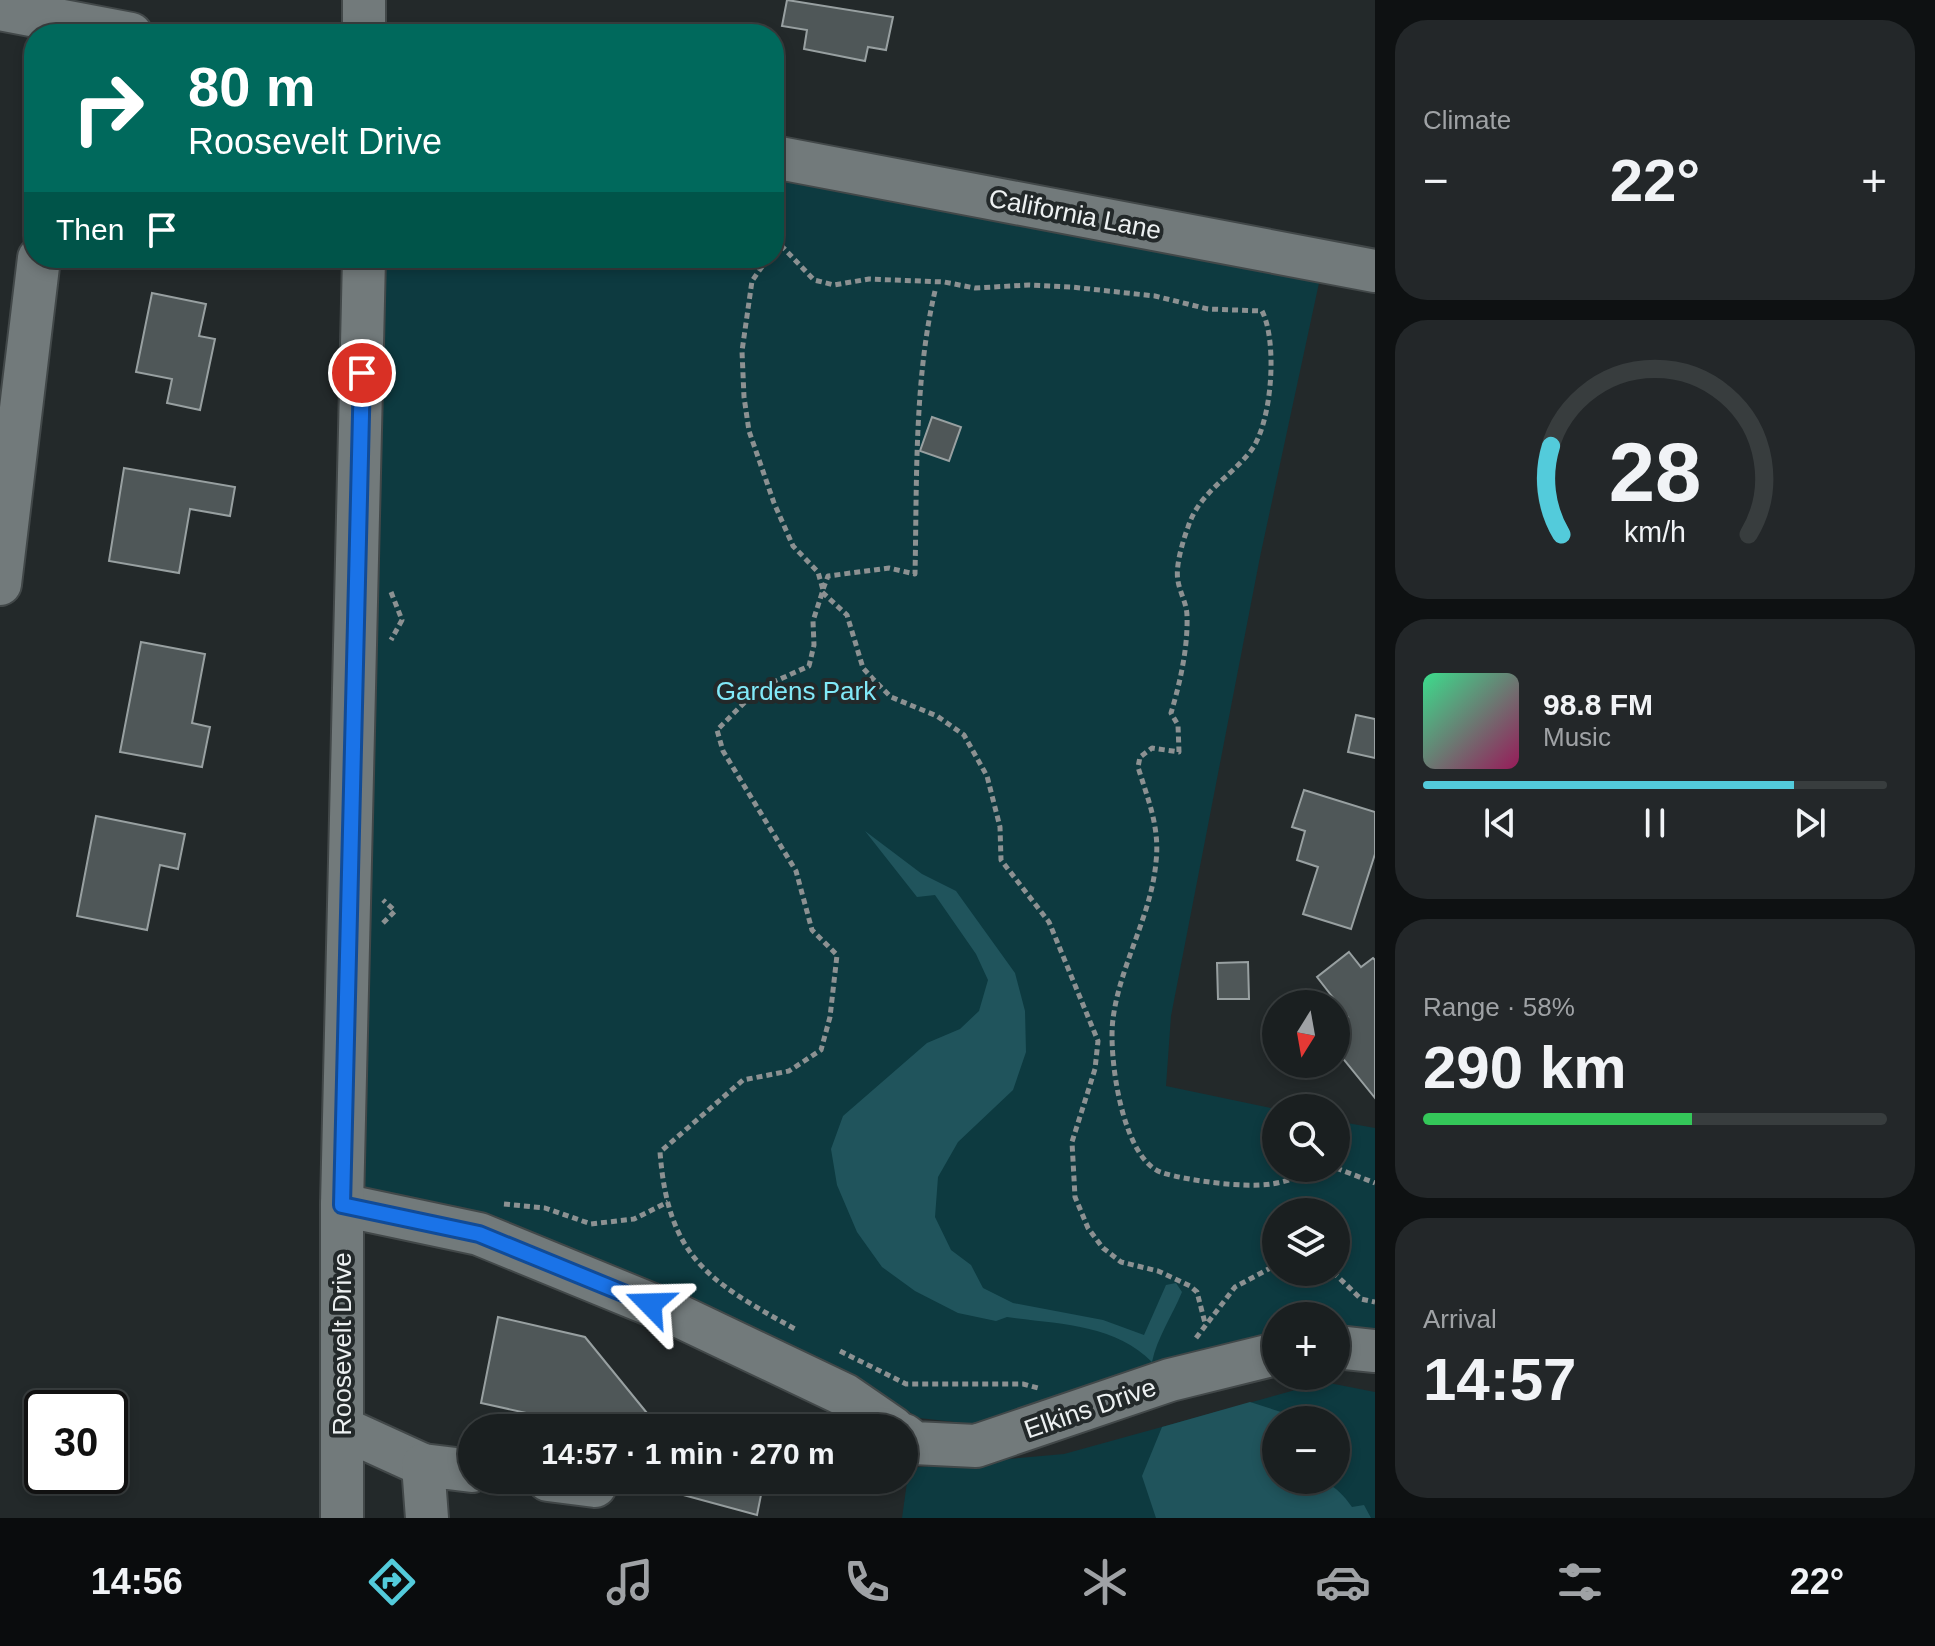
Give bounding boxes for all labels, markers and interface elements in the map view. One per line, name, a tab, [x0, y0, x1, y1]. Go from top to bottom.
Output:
text: 80 m	[188, 55, 316, 118]
icon: right	[56, 56, 160, 160]
text: Climate	[1423, 105, 1511, 135]
text: Roosevelt Drive	[188, 121, 442, 162]
text: 22°	[1610, 147, 1700, 214]
text: −	[1423, 156, 1449, 205]
text: +	[1861, 156, 1887, 205]
street label: California Lane	[986, 183, 1164, 245]
icon: arrive	[140, 208, 184, 252]
text: Then	[56, 213, 124, 246]
pin	[328, 339, 396, 407]
icon: arrive	[340, 351, 384, 395]
text: 28	[1609, 426, 1701, 519]
text: km/h	[1624, 517, 1686, 549]
park label: Gardens Park	[716, 676, 877, 706]
text: 98.8 FM	[1543, 688, 1653, 721]
text: Music	[1543, 722, 1611, 752]
icon: previous	[1478, 801, 1522, 845]
icon: pause	[1633, 801, 1677, 845]
icon: next	[1788, 801, 1832, 845]
north arrow	[1262, 990, 1350, 1078]
map controls	[1262, 990, 1350, 1494]
text: Range · 58%	[1423, 992, 1575, 1022]
text: 290 km	[1423, 1034, 1627, 1101]
button: search	[1262, 1094, 1350, 1182]
button: layers	[1262, 1198, 1350, 1286]
street label: Roosevelt Drive	[327, 1252, 357, 1436]
position arrow	[608, 1262, 692, 1346]
button: +	[1262, 1302, 1350, 1390]
text: Arrival	[1423, 1304, 1497, 1334]
text: 14:57	[1423, 1346, 1576, 1413]
street label: Elkins Drive	[1020, 1371, 1160, 1445]
speed limit sign: 30	[24, 1390, 128, 1494]
button: −	[1262, 1406, 1350, 1494]
text: 14:57 · 1 min · 270 m	[541, 1437, 835, 1470]
icon: directions	[364, 1554, 420, 1610]
icon: music	[602, 1554, 658, 1610]
icon: phone	[839, 1554, 895, 1610]
icon: climate	[1077, 1554, 1133, 1610]
icon: car	[1315, 1554, 1371, 1610]
icon: filters	[1552, 1554, 1608, 1610]
text: 14:56	[91, 1561, 183, 1602]
text: 22°	[1790, 1561, 1844, 1602]

